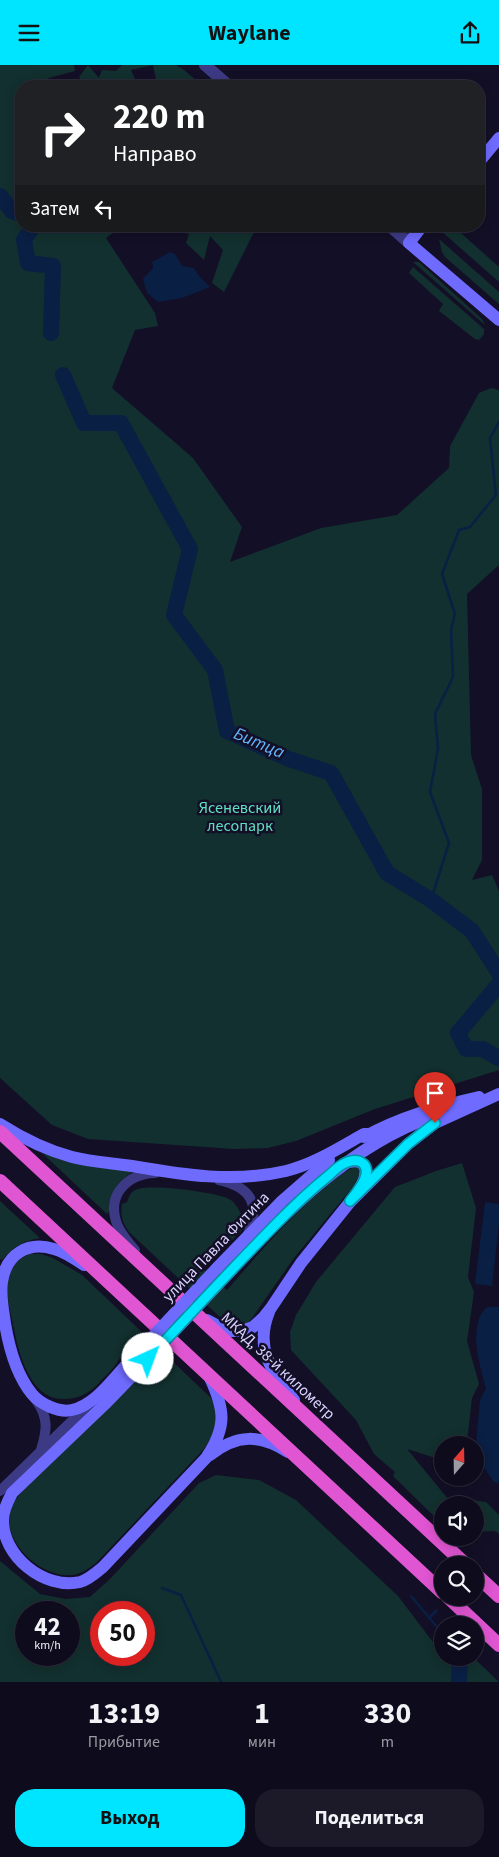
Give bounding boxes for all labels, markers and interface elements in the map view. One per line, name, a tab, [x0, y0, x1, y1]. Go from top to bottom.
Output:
text: Waylane	[208, 17, 291, 49]
icon: menu	[15, 19, 43, 47]
icon: share	[456, 19, 484, 47]
text: 220 m	[113, 92, 205, 142]
icon: right	[30, 100, 95, 165]
text: Направо	[113, 138, 197, 170]
icon: left	[90, 195, 118, 223]
text: Затем	[30, 196, 80, 223]
water label: Битца	[230, 721, 289, 765]
park label: Ясеневский лесопарк	[199, 797, 281, 837]
pin	[414, 1072, 456, 1123]
icon: arrive	[421, 1079, 449, 1107]
street label: улица Павла Фитина	[158, 1187, 274, 1307]
street label: МКАД, 38-й километр	[216, 1307, 340, 1425]
position arrow	[121, 1332, 173, 1384]
north arrow	[434, 1436, 484, 1486]
map controls	[434, 1436, 484, 1666]
button: sound	[434, 1496, 484, 1546]
button: search	[434, 1556, 484, 1606]
speed limit sign: 50	[90, 1601, 155, 1666]
text: 42	[34, 1609, 61, 1645]
button: layers	[434, 1616, 484, 1666]
text: km/h	[34, 1637, 61, 1654]
text: 13:19	[88, 1692, 160, 1735]
text: 1	[254, 1692, 270, 1735]
text: 330	[364, 1692, 411, 1735]
text: Прибытие	[88, 1731, 160, 1753]
text: мин	[248, 1731, 276, 1753]
text: m	[381, 1731, 394, 1753]
button: Выход	[15, 1789, 245, 1847]
button: Поделиться	[255, 1789, 484, 1847]

